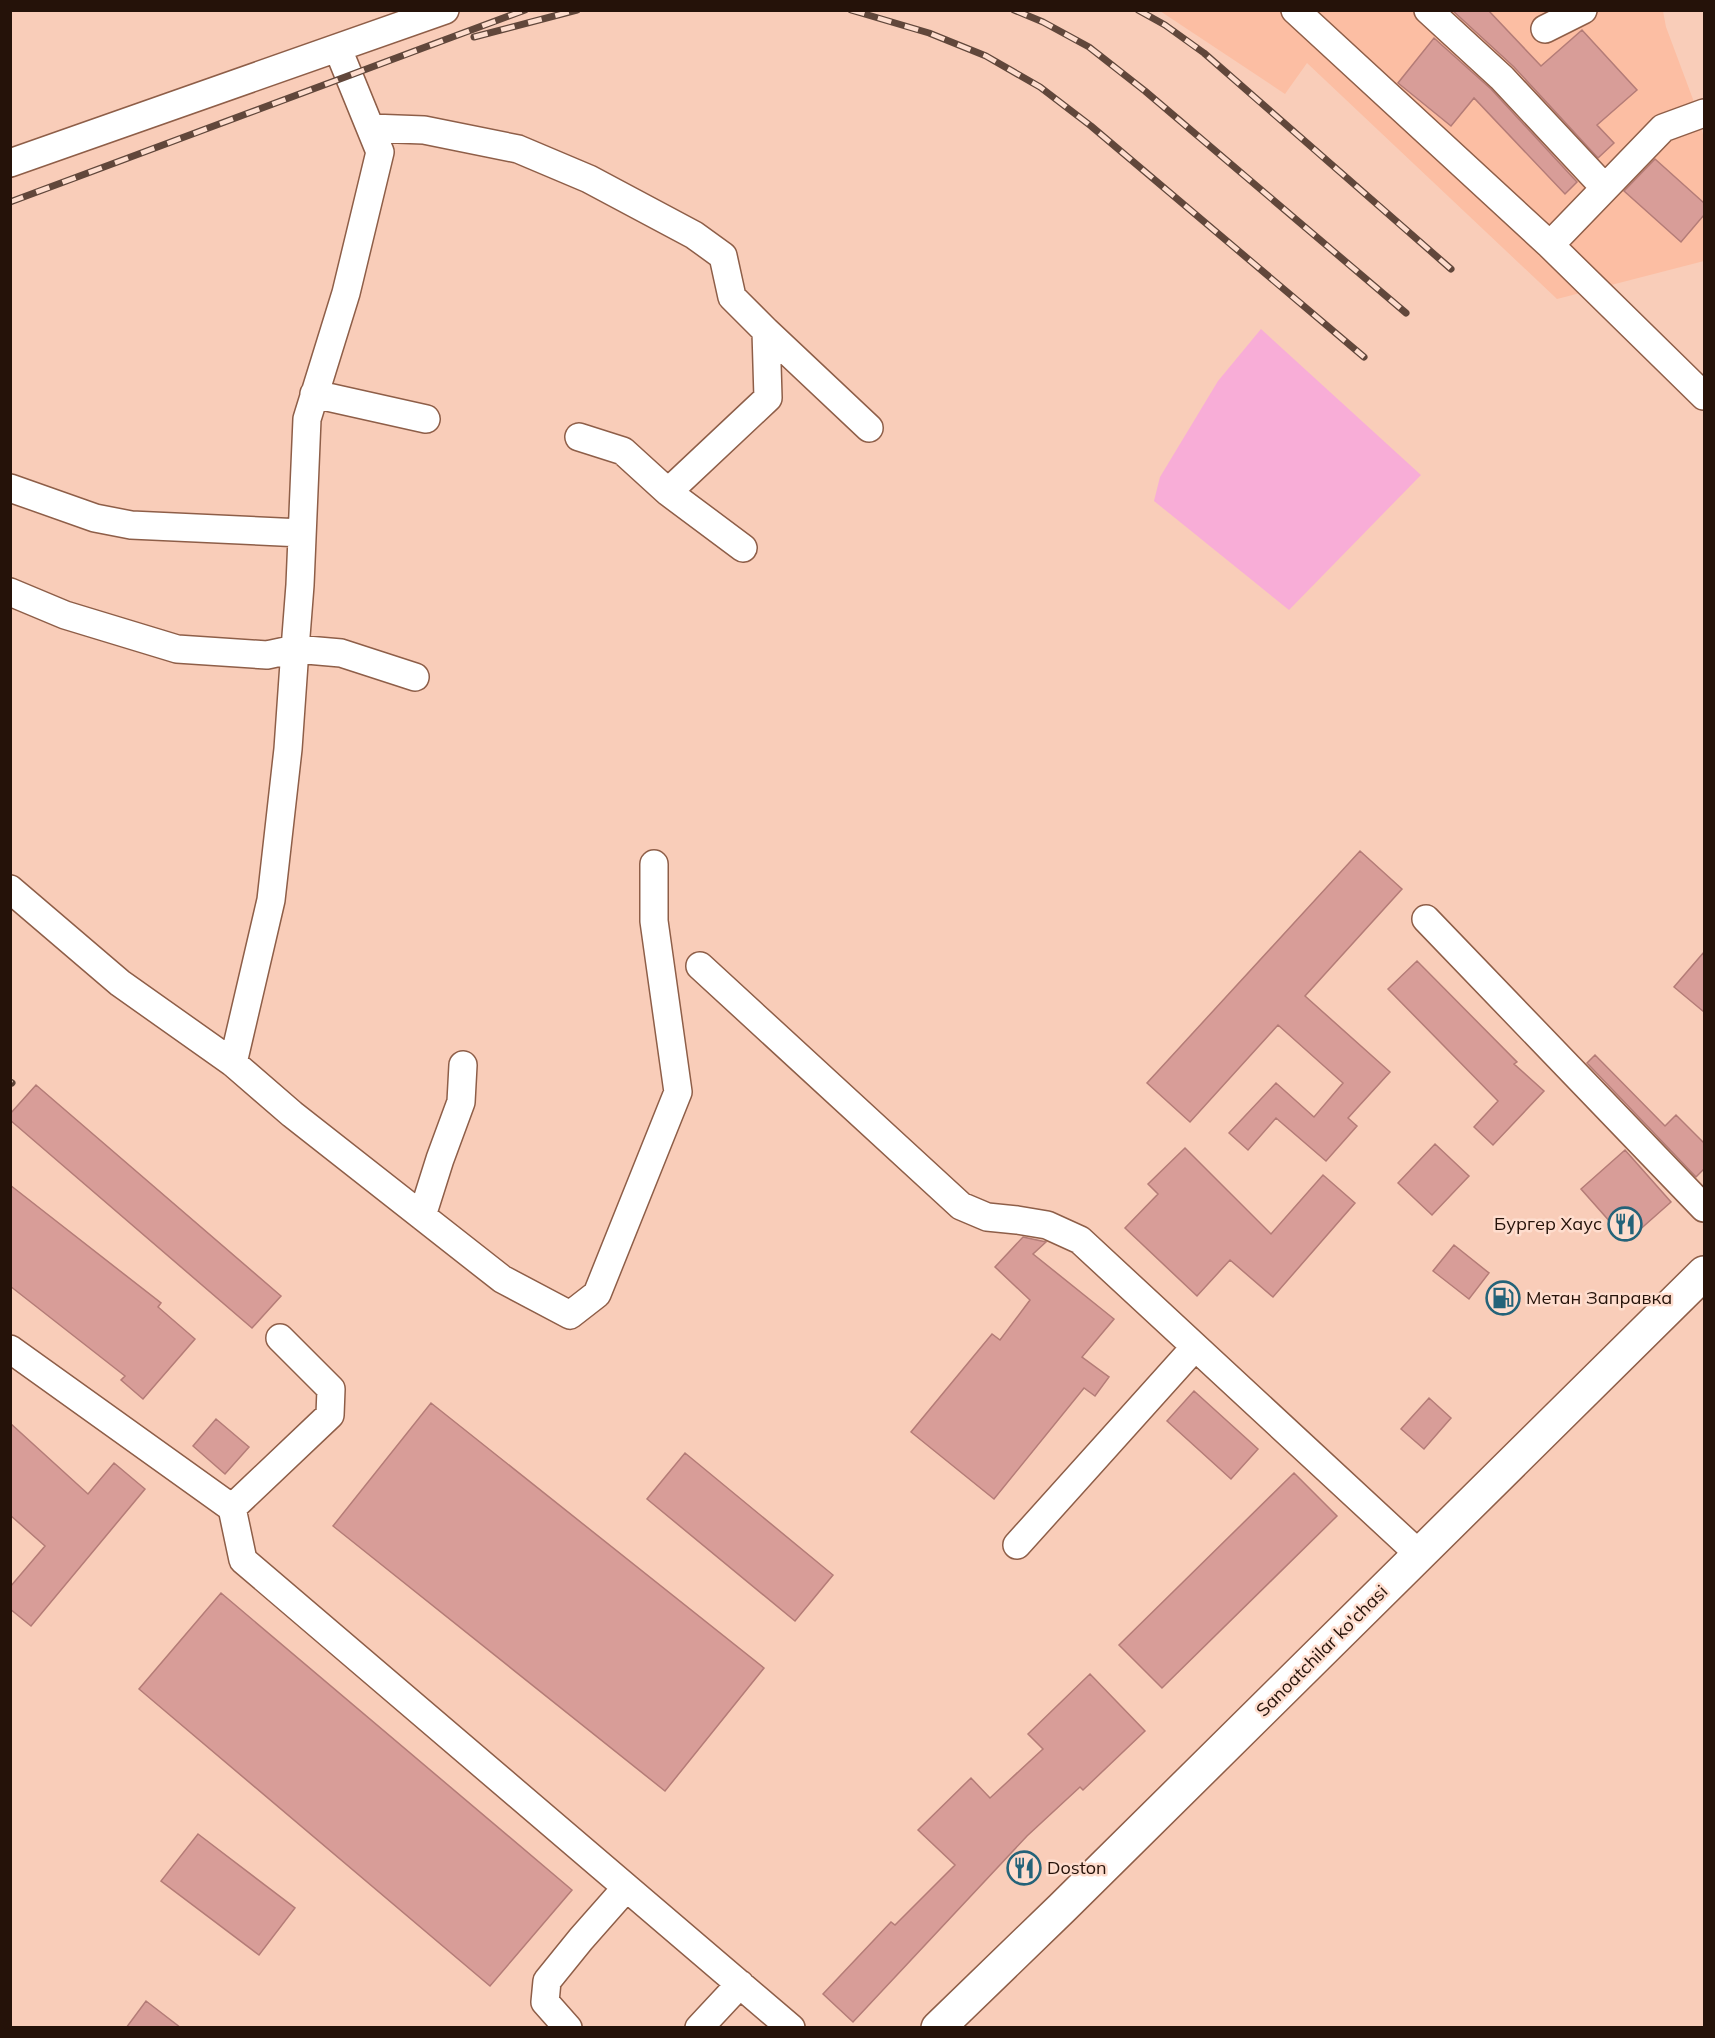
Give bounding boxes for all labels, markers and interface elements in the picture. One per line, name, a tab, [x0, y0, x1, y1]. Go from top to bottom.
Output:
restaurant icon: Бургер Хаус	[1607, 1206, 1643, 1242]
place label: Бургер Хаус	[1494, 1212, 1602, 1235]
fuel station icon: Метан Заправка	[1485, 1280, 1521, 1316]
place label: Метан Заправка	[1526, 1286, 1672, 1309]
street label: Sanoatchilar ko'chasi	[1251, 1580, 1392, 1721]
restaurant icon: Doston	[1006, 1850, 1042, 1886]
place label: Doston	[1047, 1856, 1107, 1879]

